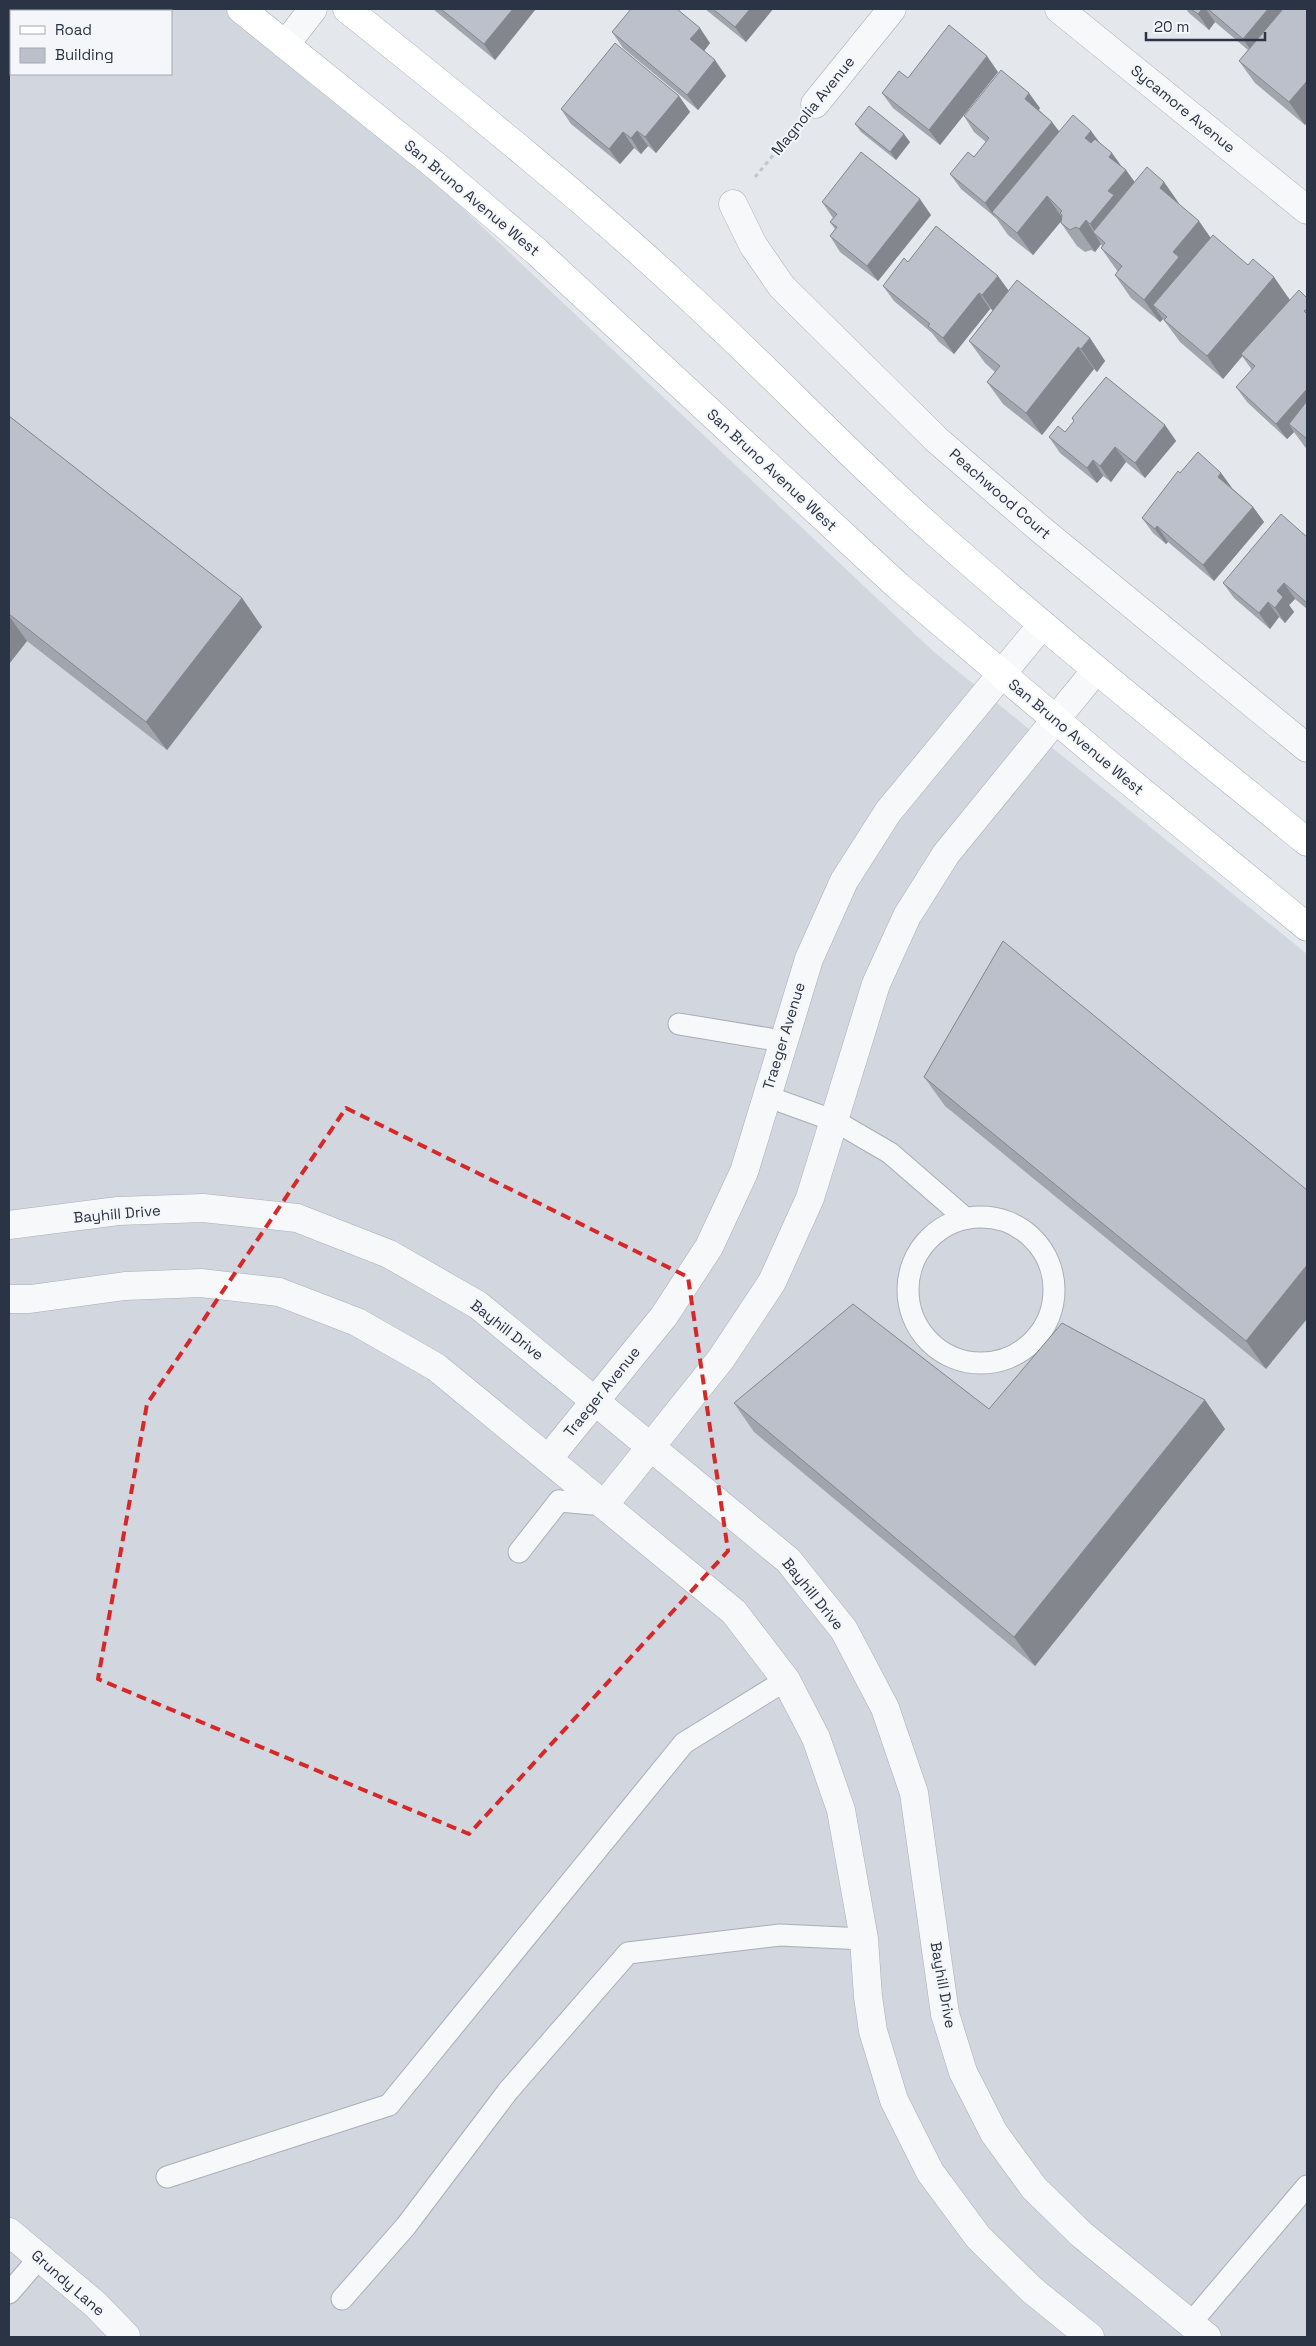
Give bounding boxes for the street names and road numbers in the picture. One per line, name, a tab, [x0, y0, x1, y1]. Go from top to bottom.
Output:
street label: Magnolia Avenue	[767, 52, 858, 159]
street label: Sycamore Avenue	[1127, 61, 1240, 157]
street label: San Bruno Avenue West	[401, 135, 544, 260]
street label: San Bruno Avenue West	[703, 404, 841, 535]
street label: Peachwood Court	[946, 444, 1055, 543]
street label: San Bruno Avenue West	[1005, 674, 1148, 799]
street label: Traeger Avenue	[758, 980, 809, 1092]
street label: Bayhill Drive	[73, 1200, 162, 1227]
street label: Bayhill Drive	[467, 1295, 548, 1364]
street label: Traeger Avenue	[559, 1342, 644, 1441]
street label: Bayhill Drive	[778, 1554, 848, 1634]
street label: Bayhill Drive	[927, 1940, 960, 2030]
street label: Grundy Lane	[28, 2245, 109, 2320]

